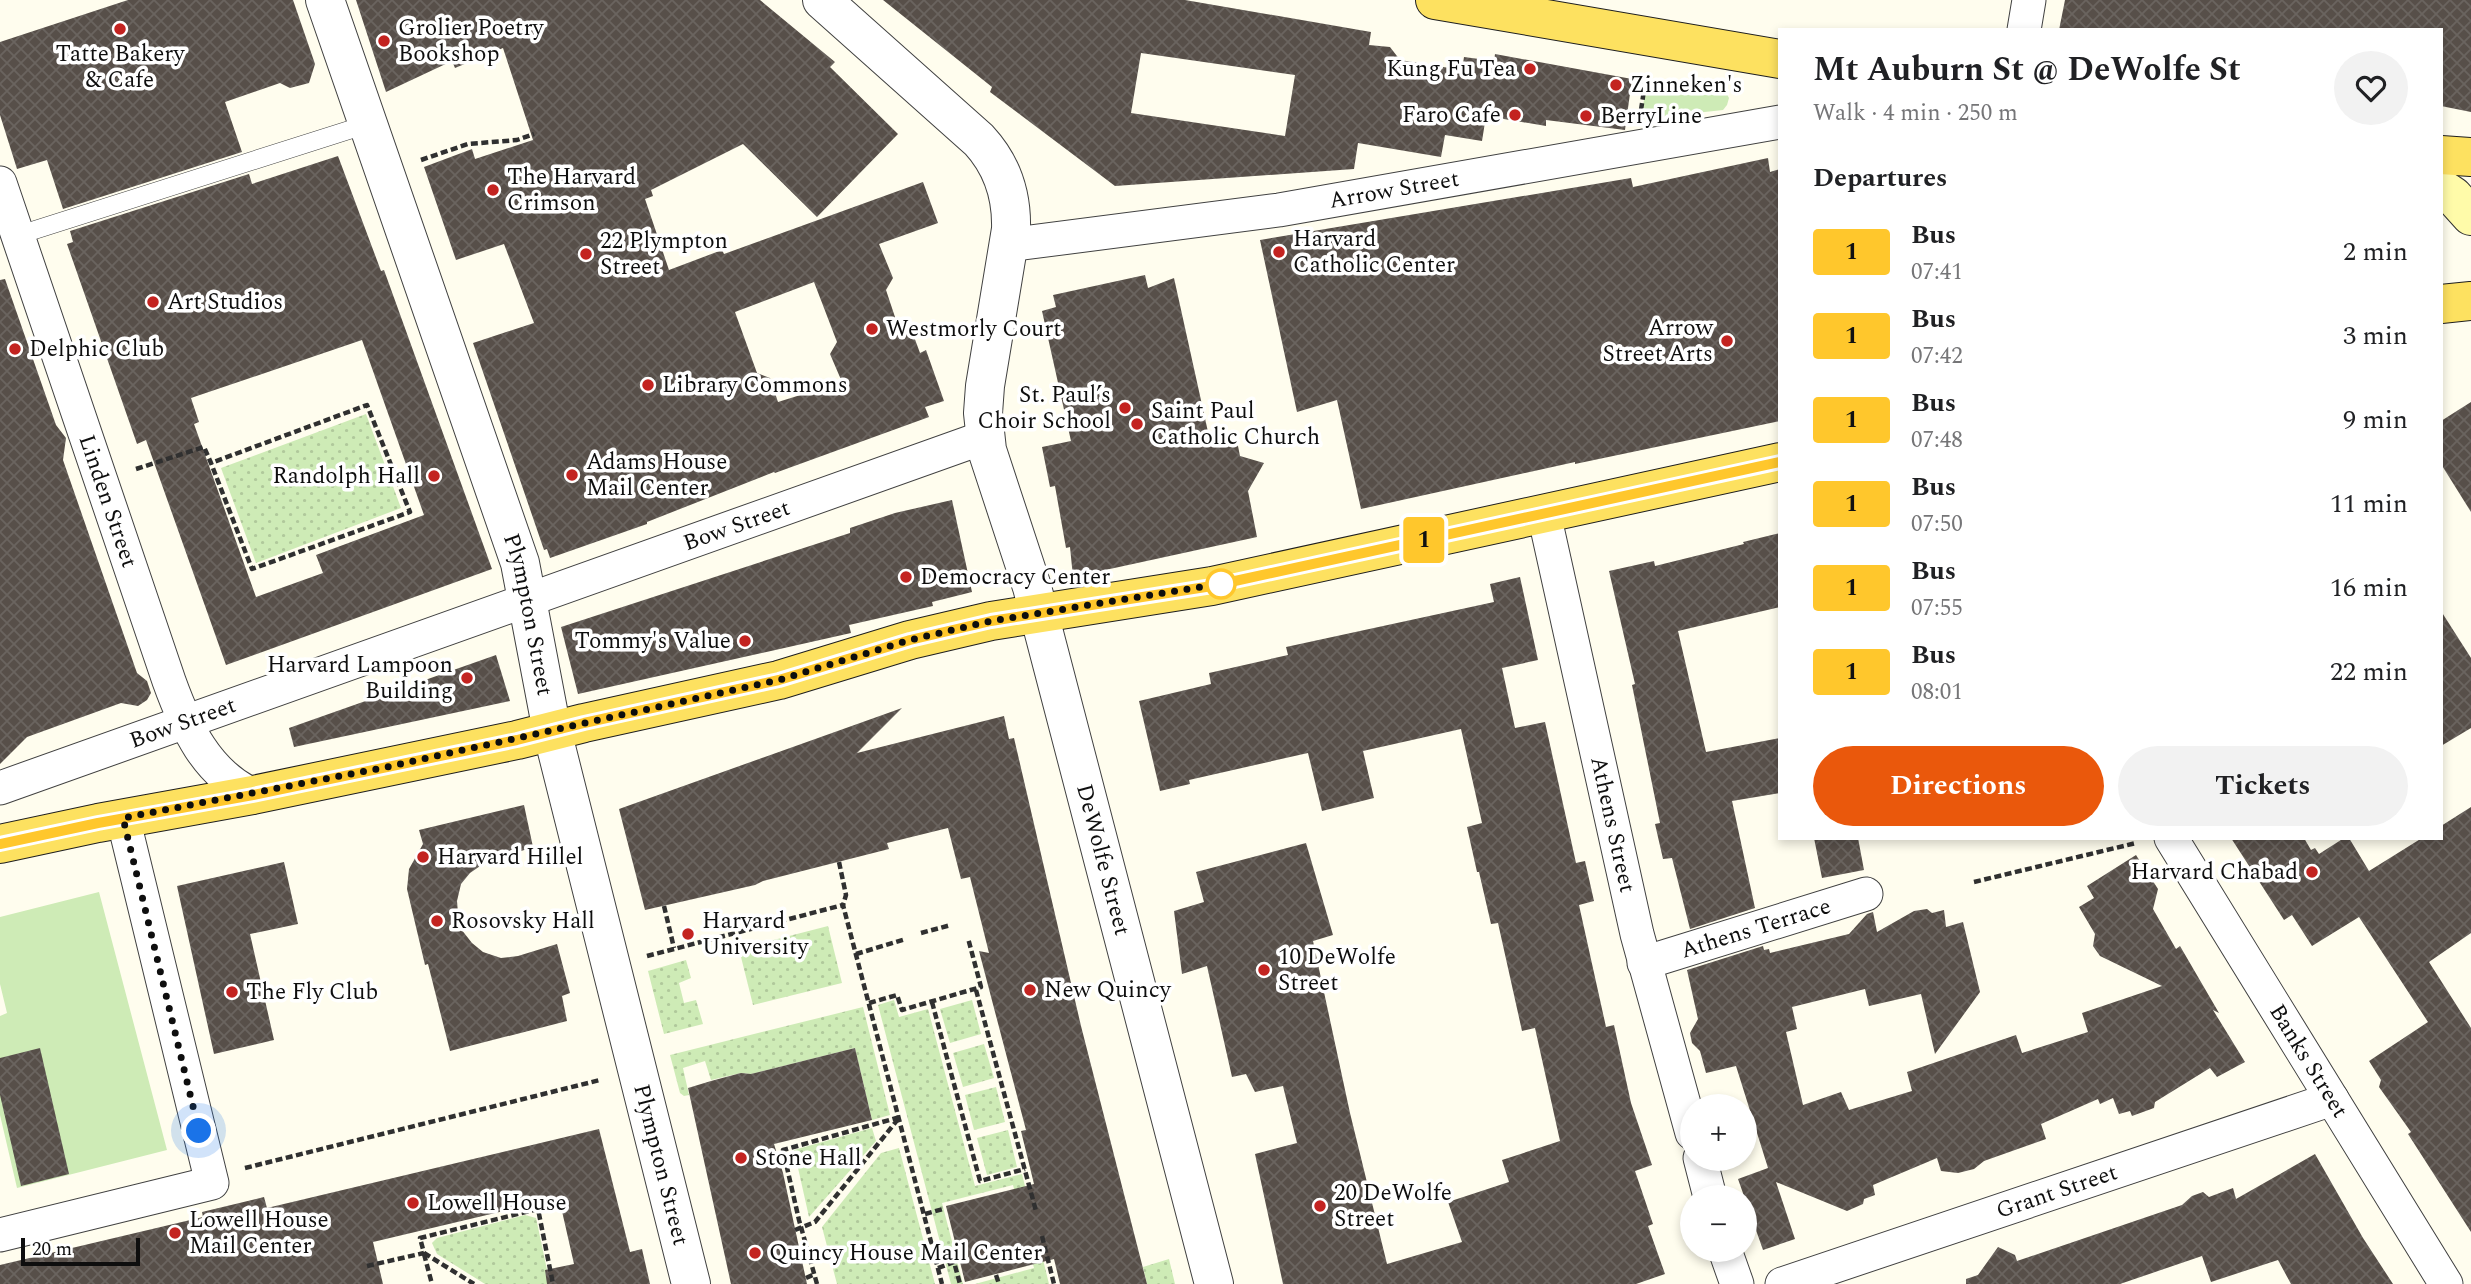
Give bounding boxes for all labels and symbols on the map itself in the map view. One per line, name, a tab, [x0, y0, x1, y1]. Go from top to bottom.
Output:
place label: Grolier Poetry Bookshop	[398, 11, 545, 72]
marker: Tatte Bakery & Cafe	[112, 21, 128, 37]
marker: Grolier Poetry Bookshop	[376, 33, 392, 49]
place label: Tatte Bakery & Cafe	[56, 37, 185, 98]
place label: Kung Fu Tea	[1386, 52, 1516, 87]
marker: Kung Fu Tea	[1522, 61, 1538, 77]
place label: Zinneken's	[1630, 68, 1743, 103]
marker: Zinneken's	[1608, 77, 1624, 93]
place label: Faro Cafe	[1402, 98, 1501, 133]
place label: BerryLine	[1600, 99, 1702, 134]
marker: Faro Cafe	[1507, 107, 1523, 123]
marker: BerryLine	[1578, 108, 1594, 124]
place label: The Harvard Crimson	[507, 160, 636, 221]
street label: Arrow Street	[1326, 161, 1462, 218]
marker: The Harvard Crimson	[485, 182, 501, 198]
place label: Harvard Catholic Center	[1293, 222, 1455, 283]
place label: 22 Plympton Street	[600, 224, 728, 285]
marker: Harvard Catholic Center	[1271, 244, 1287, 260]
marker: 22 Plympton Street	[578, 246, 594, 262]
place label: Art Studios	[167, 285, 283, 320]
marker: Art Studios	[145, 294, 161, 310]
place label: Arrow Street Arts	[1602, 311, 1714, 372]
place label: Westmorly Court	[886, 312, 1062, 347]
marker: Westmorly Court	[864, 321, 880, 337]
place label: Delphic Club	[29, 332, 164, 367]
marker: Arrow Street Arts	[1719, 333, 1735, 349]
marker: Delphic Club	[7, 341, 23, 357]
place label: Library Commons	[662, 368, 848, 403]
marker: Library Commons	[640, 377, 656, 393]
place label: St. Paul’s Choir School	[978, 378, 1111, 439]
place label: Saint Paul Catholic Church	[1151, 394, 1320, 455]
marker: St. Paul’s Choir School	[1117, 400, 1133, 416]
marker: Saint Paul Catholic Church	[1129, 416, 1145, 432]
street label: Linden Street	[69, 430, 147, 572]
place label: Adams House Mail Center	[586, 445, 727, 506]
place label: Randolph Hall	[272, 459, 420, 494]
marker: Adams House Mail Center	[564, 467, 580, 483]
marker: Randolph Hall	[426, 468, 442, 484]
street label: Bow Street	[678, 490, 795, 561]
line badge: 1	[1401, 517, 1447, 563]
street label: Plympton Street	[493, 528, 562, 699]
place label: Democracy Center	[920, 560, 1110, 595]
marker: Democracy Center	[898, 569, 914, 585]
unlabelled marker	[1206, 569, 1236, 599]
place label: Tommy's Value	[575, 624, 731, 659]
marker: Tommy's Value	[737, 633, 753, 649]
place label: Harvard Lampoon Building	[267, 648, 453, 709]
marker: Harvard Lampoon Building	[459, 670, 475, 686]
street label: Bow Street	[124, 688, 241, 758]
street label: Athens Street	[1581, 753, 1645, 896]
street label: DeWolfe Street	[1067, 780, 1140, 939]
place label: Harvard Hillel	[437, 840, 583, 875]
marker: Harvard Hillel	[415, 849, 431, 865]
place label: Harvard Chabad	[2131, 855, 2298, 890]
marker: Harvard Chabad	[2304, 864, 2320, 880]
street label: Athens Terrace	[1676, 888, 1835, 968]
place label: Rosovsky Hall	[451, 904, 595, 939]
place label: Harvard University	[702, 904, 809, 965]
marker: Rosovsky Hall	[429, 913, 445, 929]
marker: Harvard University	[680, 926, 696, 942]
place label: 10 DeWolfe Street	[1278, 940, 1396, 1001]
marker: 10 DeWolfe Street	[1256, 962, 1272, 978]
place label: New Quincy	[1044, 973, 1172, 1008]
place label: The Fly Club	[246, 975, 378, 1010]
marker: New Quincy	[1022, 982, 1038, 998]
marker: The Fly Club	[224, 984, 240, 1000]
street label: Banks Street	[2260, 997, 2357, 1125]
street label: Plympton Street	[624, 1080, 698, 1249]
your location	[181, 1113, 216, 1148]
place label: Stone Hall	[755, 1141, 862, 1176]
marker: Stone Hall	[733, 1150, 749, 1166]
street label: Grant Street	[1992, 1155, 2122, 1228]
place label: 20 DeWolfe Street	[1334, 1176, 1452, 1237]
place label: Lowell House	[427, 1186, 567, 1221]
marker: Lowell House	[405, 1195, 421, 1211]
marker: 20 DeWolfe Street	[1312, 1198, 1328, 1214]
place label: Lowell House Mail Center	[189, 1203, 329, 1264]
marker: Lowell House Mail Center	[167, 1225, 183, 1241]
scale bar	[21, 1235, 140, 1267]
place label: Quincy House Mail Center	[769, 1236, 1042, 1271]
marker: Quincy House Mail Center	[747, 1245, 763, 1261]

